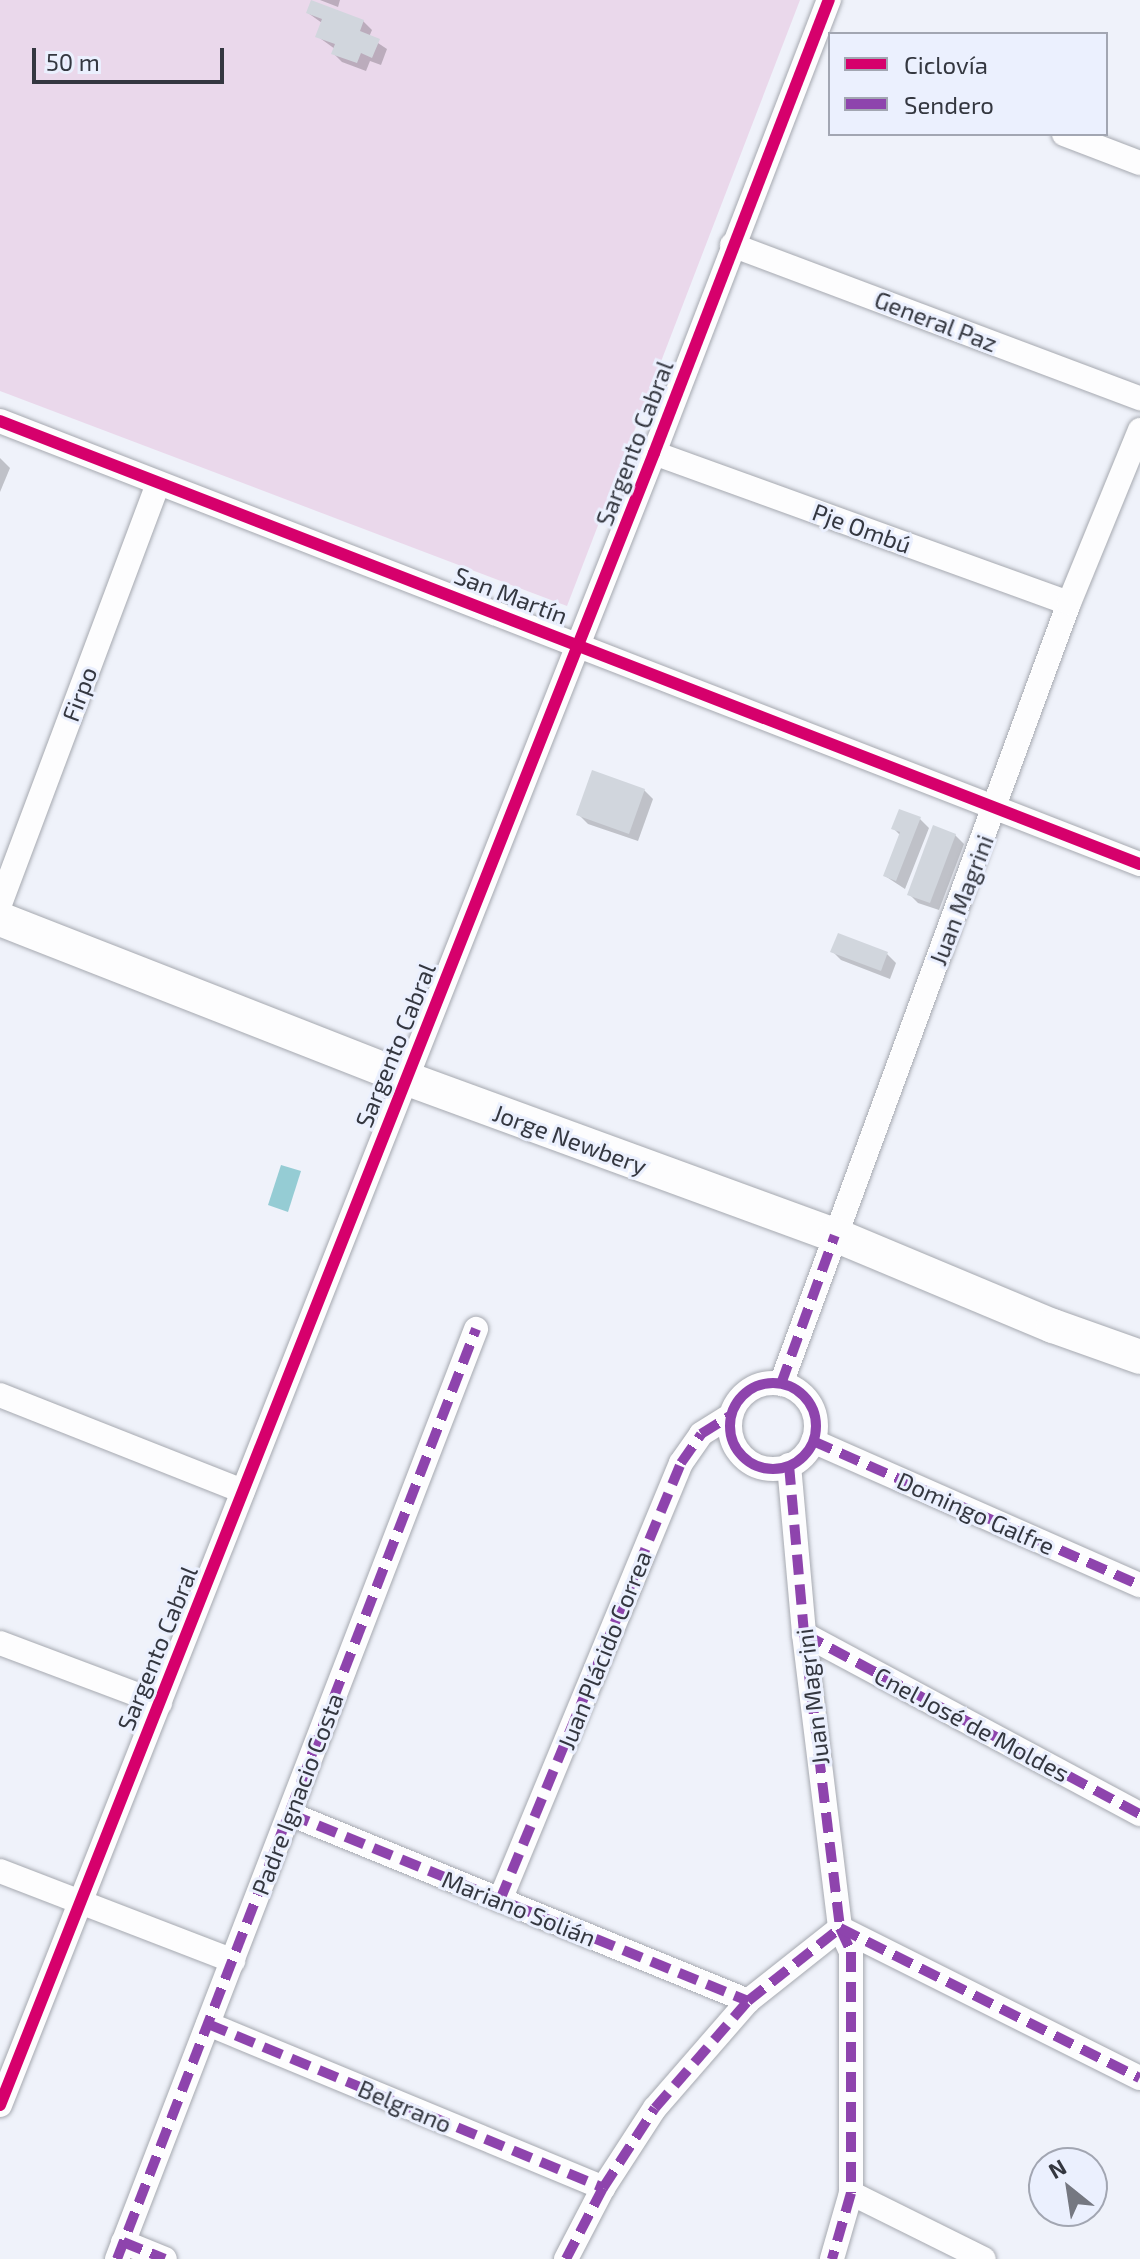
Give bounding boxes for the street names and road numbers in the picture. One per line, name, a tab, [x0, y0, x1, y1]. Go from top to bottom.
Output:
street label: General Paz	[870, 284, 1002, 358]
street label: Sargento Cabral	[589, 356, 679, 530]
street label: Pje Ombú	[809, 497, 915, 559]
street label: San Martín	[450, 560, 572, 630]
street label: Firpo	[56, 663, 102, 725]
street label: Juan Magrini	[923, 831, 999, 969]
street label: Sargento Cabral	[349, 959, 441, 1131]
street label: Jorge Newbery	[489, 1098, 651, 1180]
street label: Domingo Galfre	[893, 1465, 1059, 1561]
street label: Juan Plácido Correa	[551, 1547, 657, 1753]
street label: Sargento Cabral	[111, 1562, 203, 1734]
street label: Juan Magrini	[789, 1627, 835, 1767]
street label: Cnel José de Moldes	[869, 1660, 1075, 1788]
street label: Padre Ignacio Costa	[245, 1689, 349, 1899]
street label: Mariano Solián	[438, 1864, 600, 1952]
street label: Belgrano	[354, 2073, 456, 2139]

